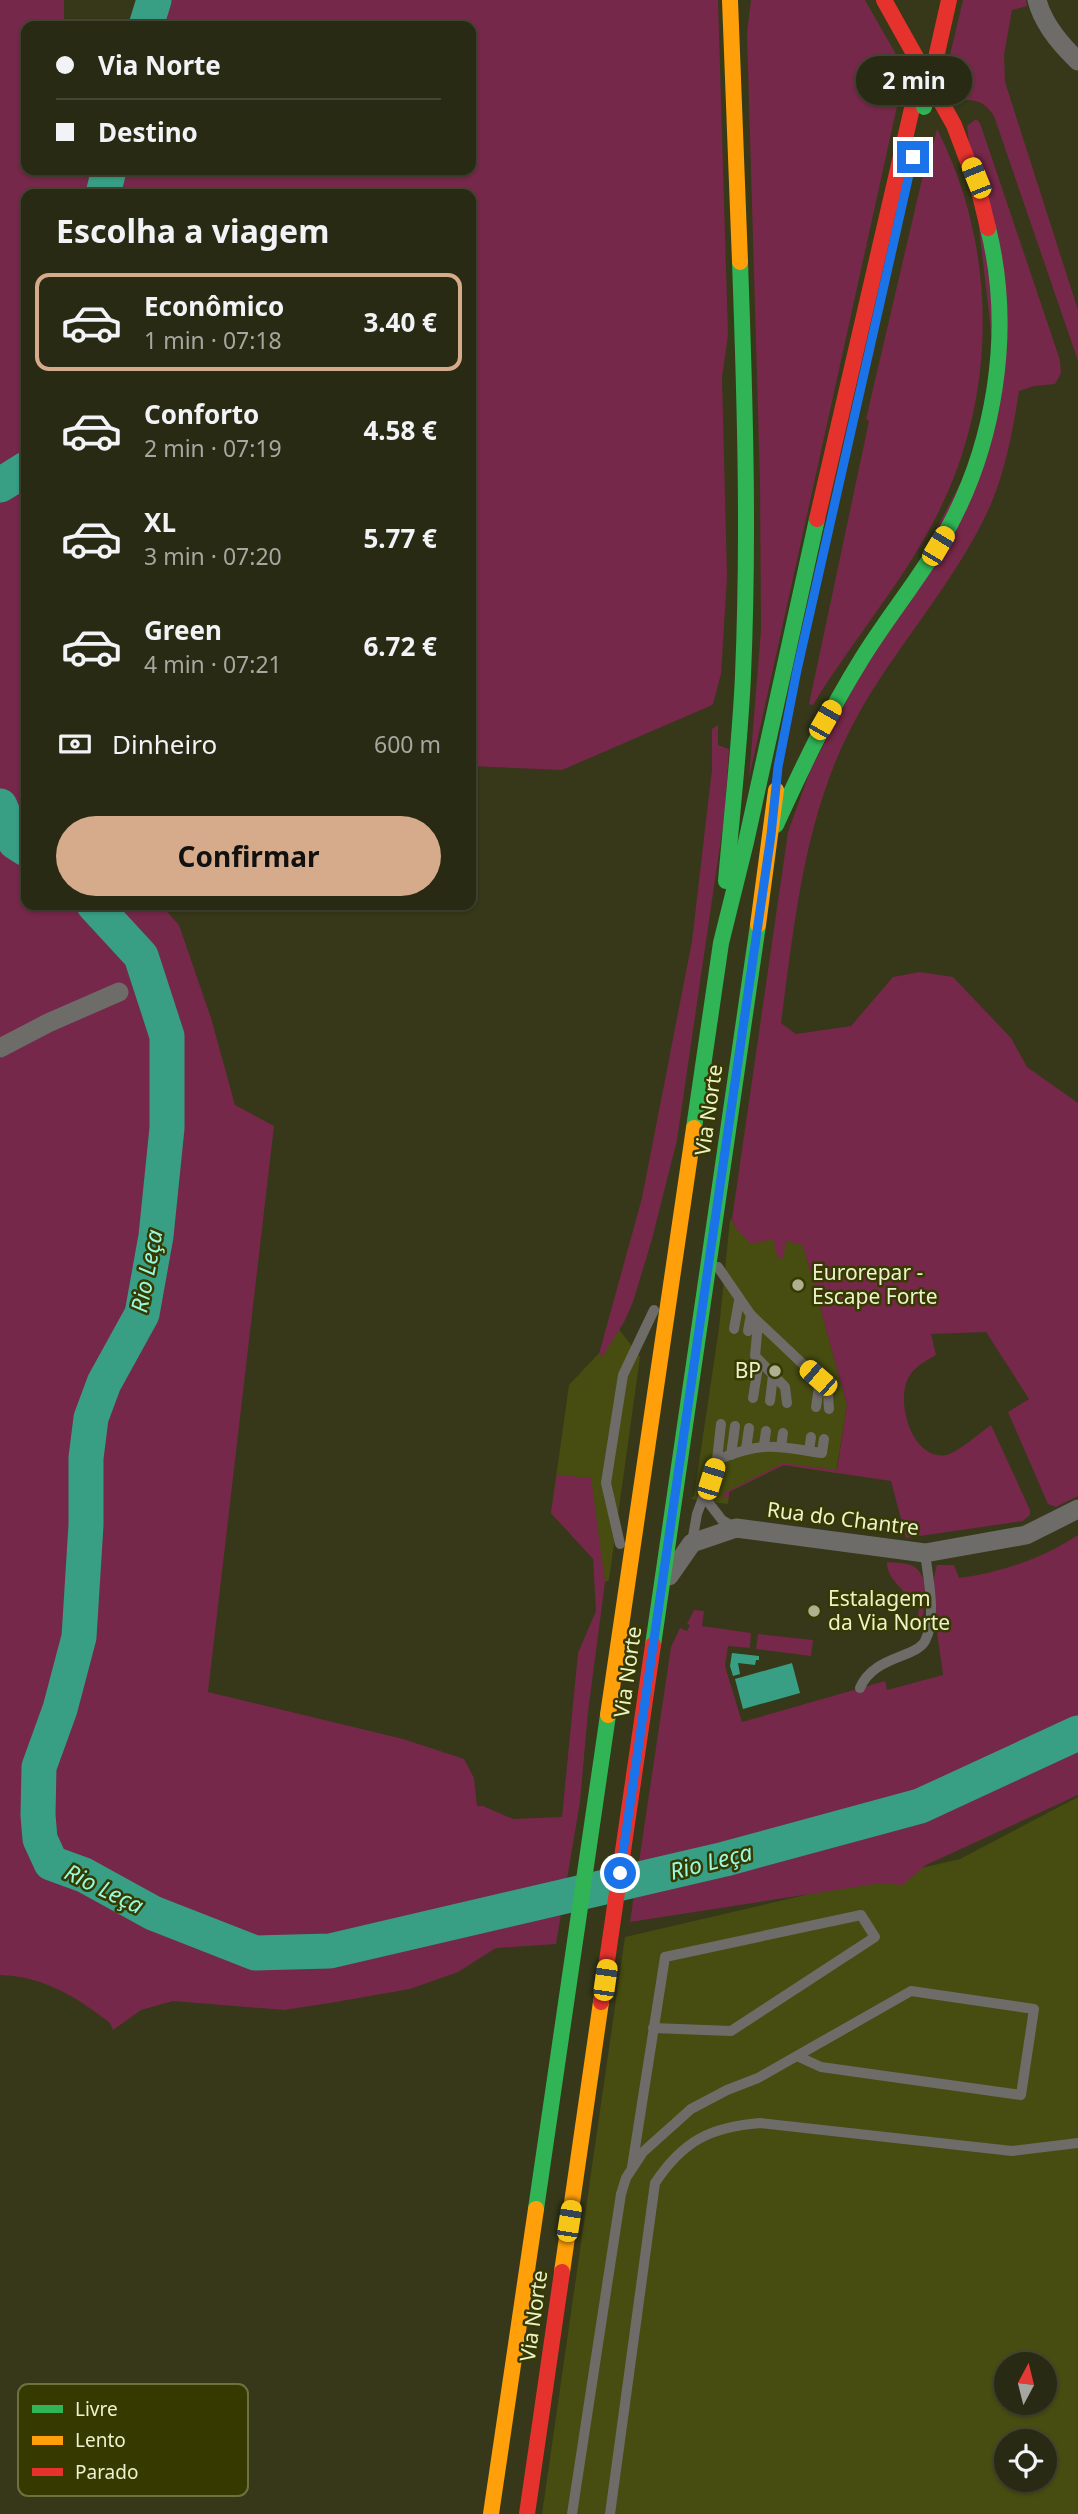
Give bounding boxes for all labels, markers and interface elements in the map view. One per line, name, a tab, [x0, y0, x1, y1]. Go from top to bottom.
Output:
text: Via Norte	[98, 47, 221, 83]
callout: 2 min	[855, 55, 971, 104]
text: 2 min	[882, 64, 946, 96]
text: Destino	[98, 114, 198, 150]
route end	[897, 141, 929, 173]
car	[959, 155, 994, 201]
text: Escolha a viagem	[56, 209, 329, 252]
text: Econômico	[144, 288, 284, 324]
icon: car	[60, 291, 123, 354]
text: 3.40 €	[363, 304, 437, 340]
text: 1 min · 07:18	[144, 324, 282, 356]
text: Conforto	[144, 396, 259, 432]
icon: car	[60, 399, 123, 462]
text: 4.58 €	[363, 412, 437, 448]
text: 2 min · 07:19	[144, 432, 282, 464]
text: XL	[144, 504, 176, 540]
icon: car	[60, 507, 123, 570]
text: 5.77 €	[363, 520, 437, 556]
car	[919, 523, 958, 569]
text: 3 min · 07:20	[144, 540, 282, 572]
text: Green	[144, 612, 222, 648]
icon: car	[60, 615, 123, 678]
text: 6.72 €	[363, 628, 437, 664]
text: 4 min · 07:21	[144, 648, 282, 680]
car	[806, 697, 845, 743]
icon: cash	[56, 725, 94, 763]
text: Dinheiro	[112, 726, 217, 762]
text: 600 m	[374, 728, 441, 760]
button: Confirmar	[56, 816, 441, 896]
street label: Via Norte	[688, 1062, 728, 1157]
water label: Rio Leça	[122, 1227, 170, 1315]
place label: Eurorepar - Escape Forte	[812, 1258, 938, 1310]
marker: Eurorepar - Escape Forte	[790, 1277, 806, 1293]
place label: BP	[735, 1356, 761, 1384]
car	[796, 1356, 841, 1400]
marker: BP	[767, 1363, 783, 1379]
car	[695, 1456, 728, 1502]
street label: Rua do Chantre	[765, 1495, 921, 1541]
place label: Estalagem da Via Norte	[828, 1584, 950, 1636]
marker: Estalagem da Via Norte	[806, 1603, 822, 1619]
street label: Via Norte	[607, 1624, 647, 1719]
water label: Rio Leça	[666, 1835, 755, 1887]
water label: Rio Leça	[60, 1855, 149, 1921]
route start	[604, 1857, 636, 1889]
car	[592, 1958, 619, 2002]
car	[556, 2199, 583, 2243]
street label: Via Norte	[513, 2268, 553, 2363]
north arrow	[994, 2352, 1057, 2415]
map controls	[994, 2352, 1057, 2492]
legend	[18, 2384, 248, 2496]
text: Livre	[75, 2396, 118, 2422]
text: Lento	[75, 2427, 126, 2453]
button: locate	[994, 2429, 1057, 2492]
text: Parado	[75, 2459, 138, 2485]

